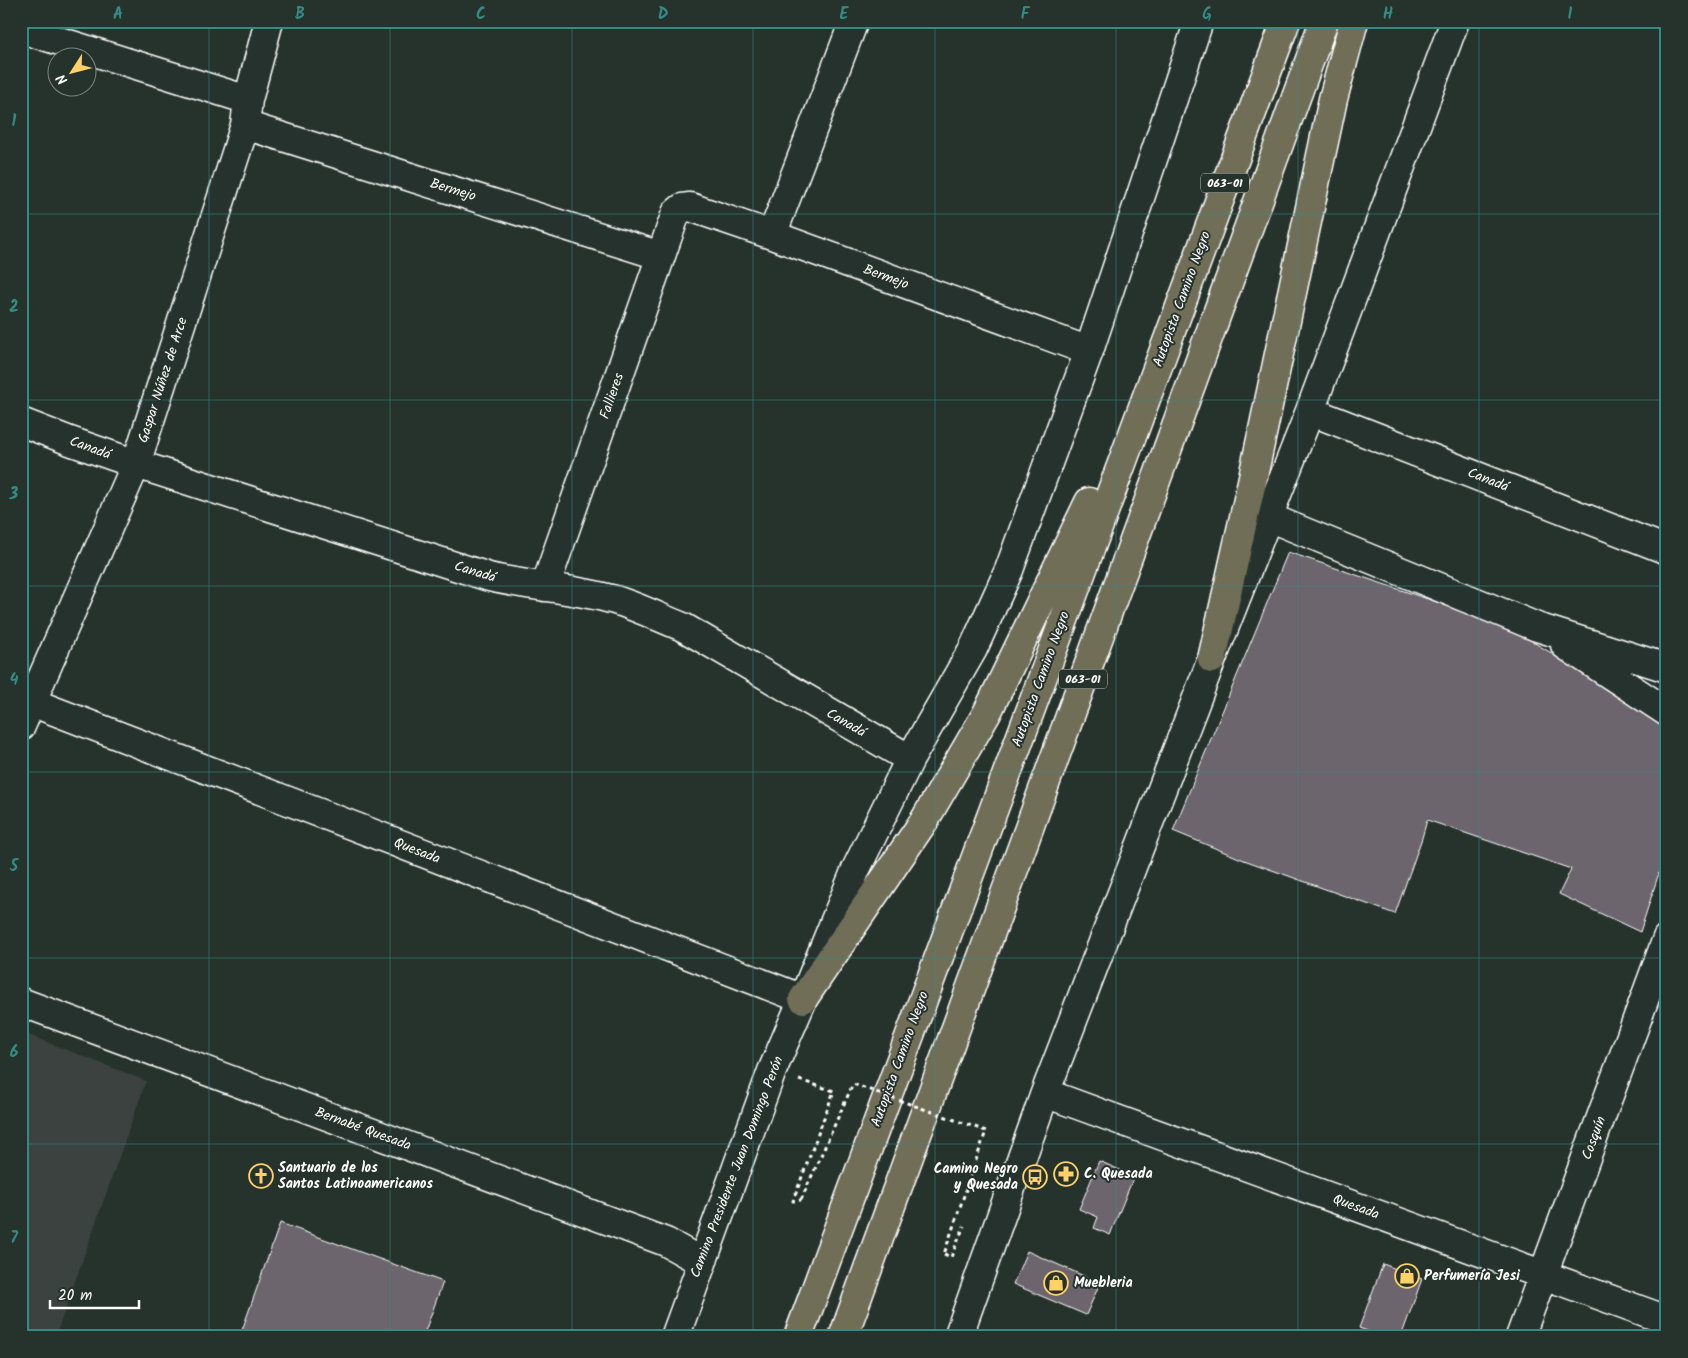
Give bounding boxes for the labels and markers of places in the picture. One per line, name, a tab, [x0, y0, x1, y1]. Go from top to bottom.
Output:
place label: Santuario de los Santos Latinoamericanos	[278, 1157, 433, 1195]
place label: Camino Negro y Quesada	[934, 1158, 1019, 1196]
pharmacy icon: C. Quesada	[1053, 1161, 1079, 1187]
church icon: Santuario de los Santos Latinoamericanos	[248, 1163, 274, 1189]
place label: C. Quesada	[1084, 1163, 1153, 1185]
bus stop icon: Camino Negro y Quesada	[1022, 1164, 1048, 1190]
shop icon: Perfumería Jesi	[1394, 1263, 1420, 1289]
place label: Perfumería Jesi	[1424, 1265, 1520, 1287]
shop icon: Muebleria	[1043, 1270, 1069, 1296]
place label: Muebleria	[1074, 1272, 1133, 1294]

